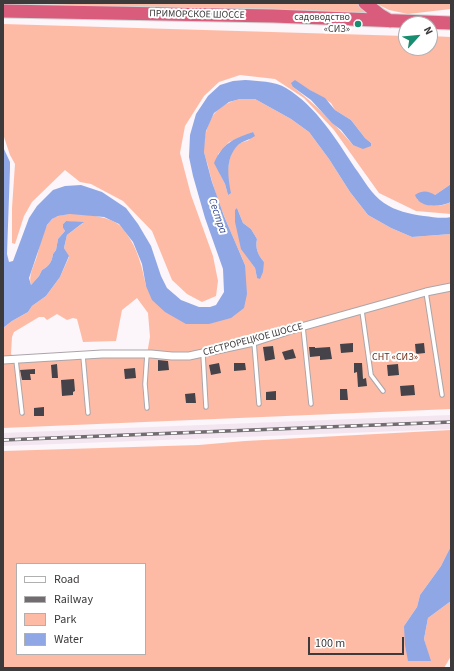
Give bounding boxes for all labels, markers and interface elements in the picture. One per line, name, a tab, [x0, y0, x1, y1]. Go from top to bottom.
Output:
street label: ПРИМОРСКОЕ ШОССЕ	[149, 8, 245, 22]
place label: садоводство «СИЗ»	[294, 12, 350, 36]
north arrow	[398, 16, 438, 56]
marker: садоводство «СИЗ»	[353, 19, 363, 29]
text: N	[420, 24, 437, 37]
water label: Сестра	[205, 196, 229, 236]
street label: СЕСТРОРЕЦКОЕ ШОССЕ	[202, 321, 304, 359]
park label: СНТ «СИЗ»	[372, 352, 418, 364]
legend	[16, 563, 146, 655]
text: Road	[54, 571, 80, 588]
text: Railway	[54, 591, 93, 608]
text: Park	[54, 611, 76, 628]
scale bar	[310, 629, 406, 655]
text: Water	[54, 631, 83, 648]
text: 100 m	[315, 635, 345, 652]

